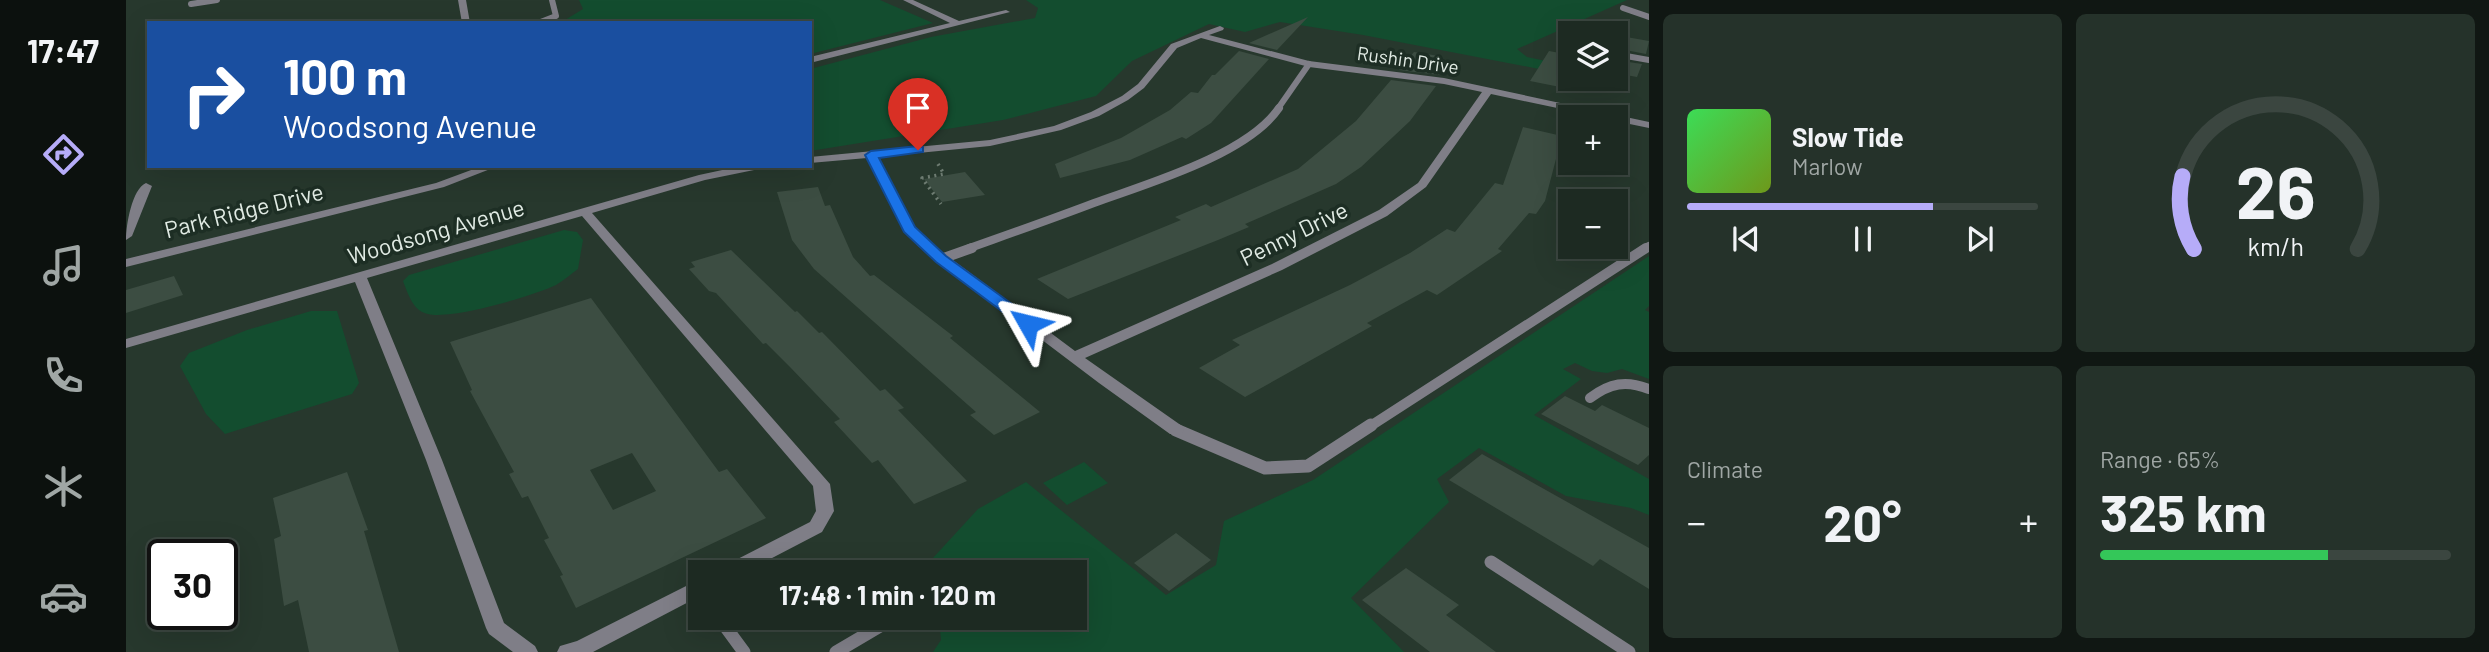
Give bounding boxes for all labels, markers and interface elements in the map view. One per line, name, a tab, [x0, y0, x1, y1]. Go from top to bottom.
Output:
map controls	[1558, 21, 1628, 259]
button: layers	[1558, 21, 1628, 91]
text: 17:47	[27, 31, 99, 69]
street label: Rushin Drive	[1356, 41, 1460, 78]
text: 100 m	[283, 46, 407, 105]
icon: right	[168, 49, 259, 140]
pin	[888, 78, 948, 150]
icon: arrive	[899, 89, 937, 127]
button: +	[1558, 105, 1628, 175]
text: Woodsong Avenue	[283, 106, 537, 144]
text: Slow Tide	[1792, 121, 1904, 152]
icon: directions	[39, 130, 88, 179]
text: 26	[2236, 147, 2315, 235]
text: Marlow	[1792, 152, 1863, 180]
street label: Park Ridge Drive	[161, 177, 326, 243]
button: −	[1558, 189, 1628, 259]
street label: Woodsong Avenue	[344, 192, 527, 270]
street label: Penny Drive	[1235, 195, 1352, 271]
icon: previous	[1727, 220, 1765, 258]
icon: pause	[1844, 220, 1882, 258]
icon: next	[1961, 220, 1999, 258]
text: km/h	[2247, 231, 2304, 261]
icon: music	[39, 241, 88, 290]
position arrow	[991, 287, 1065, 361]
icon: phone	[39, 351, 88, 400]
text: Range · 65%	[2100, 445, 2220, 473]
text: Climate	[1687, 455, 1763, 483]
icon: climate	[39, 462, 88, 511]
text: 325 km	[2100, 480, 2267, 542]
text: 20°	[1823, 490, 1902, 552]
text: −	[1687, 498, 1706, 544]
text: +	[2019, 498, 2038, 544]
speed limit sign: 30	[147, 539, 238, 630]
icon: car	[39, 572, 88, 621]
text: 17:48 · 1 min · 120 m	[779, 579, 996, 610]

